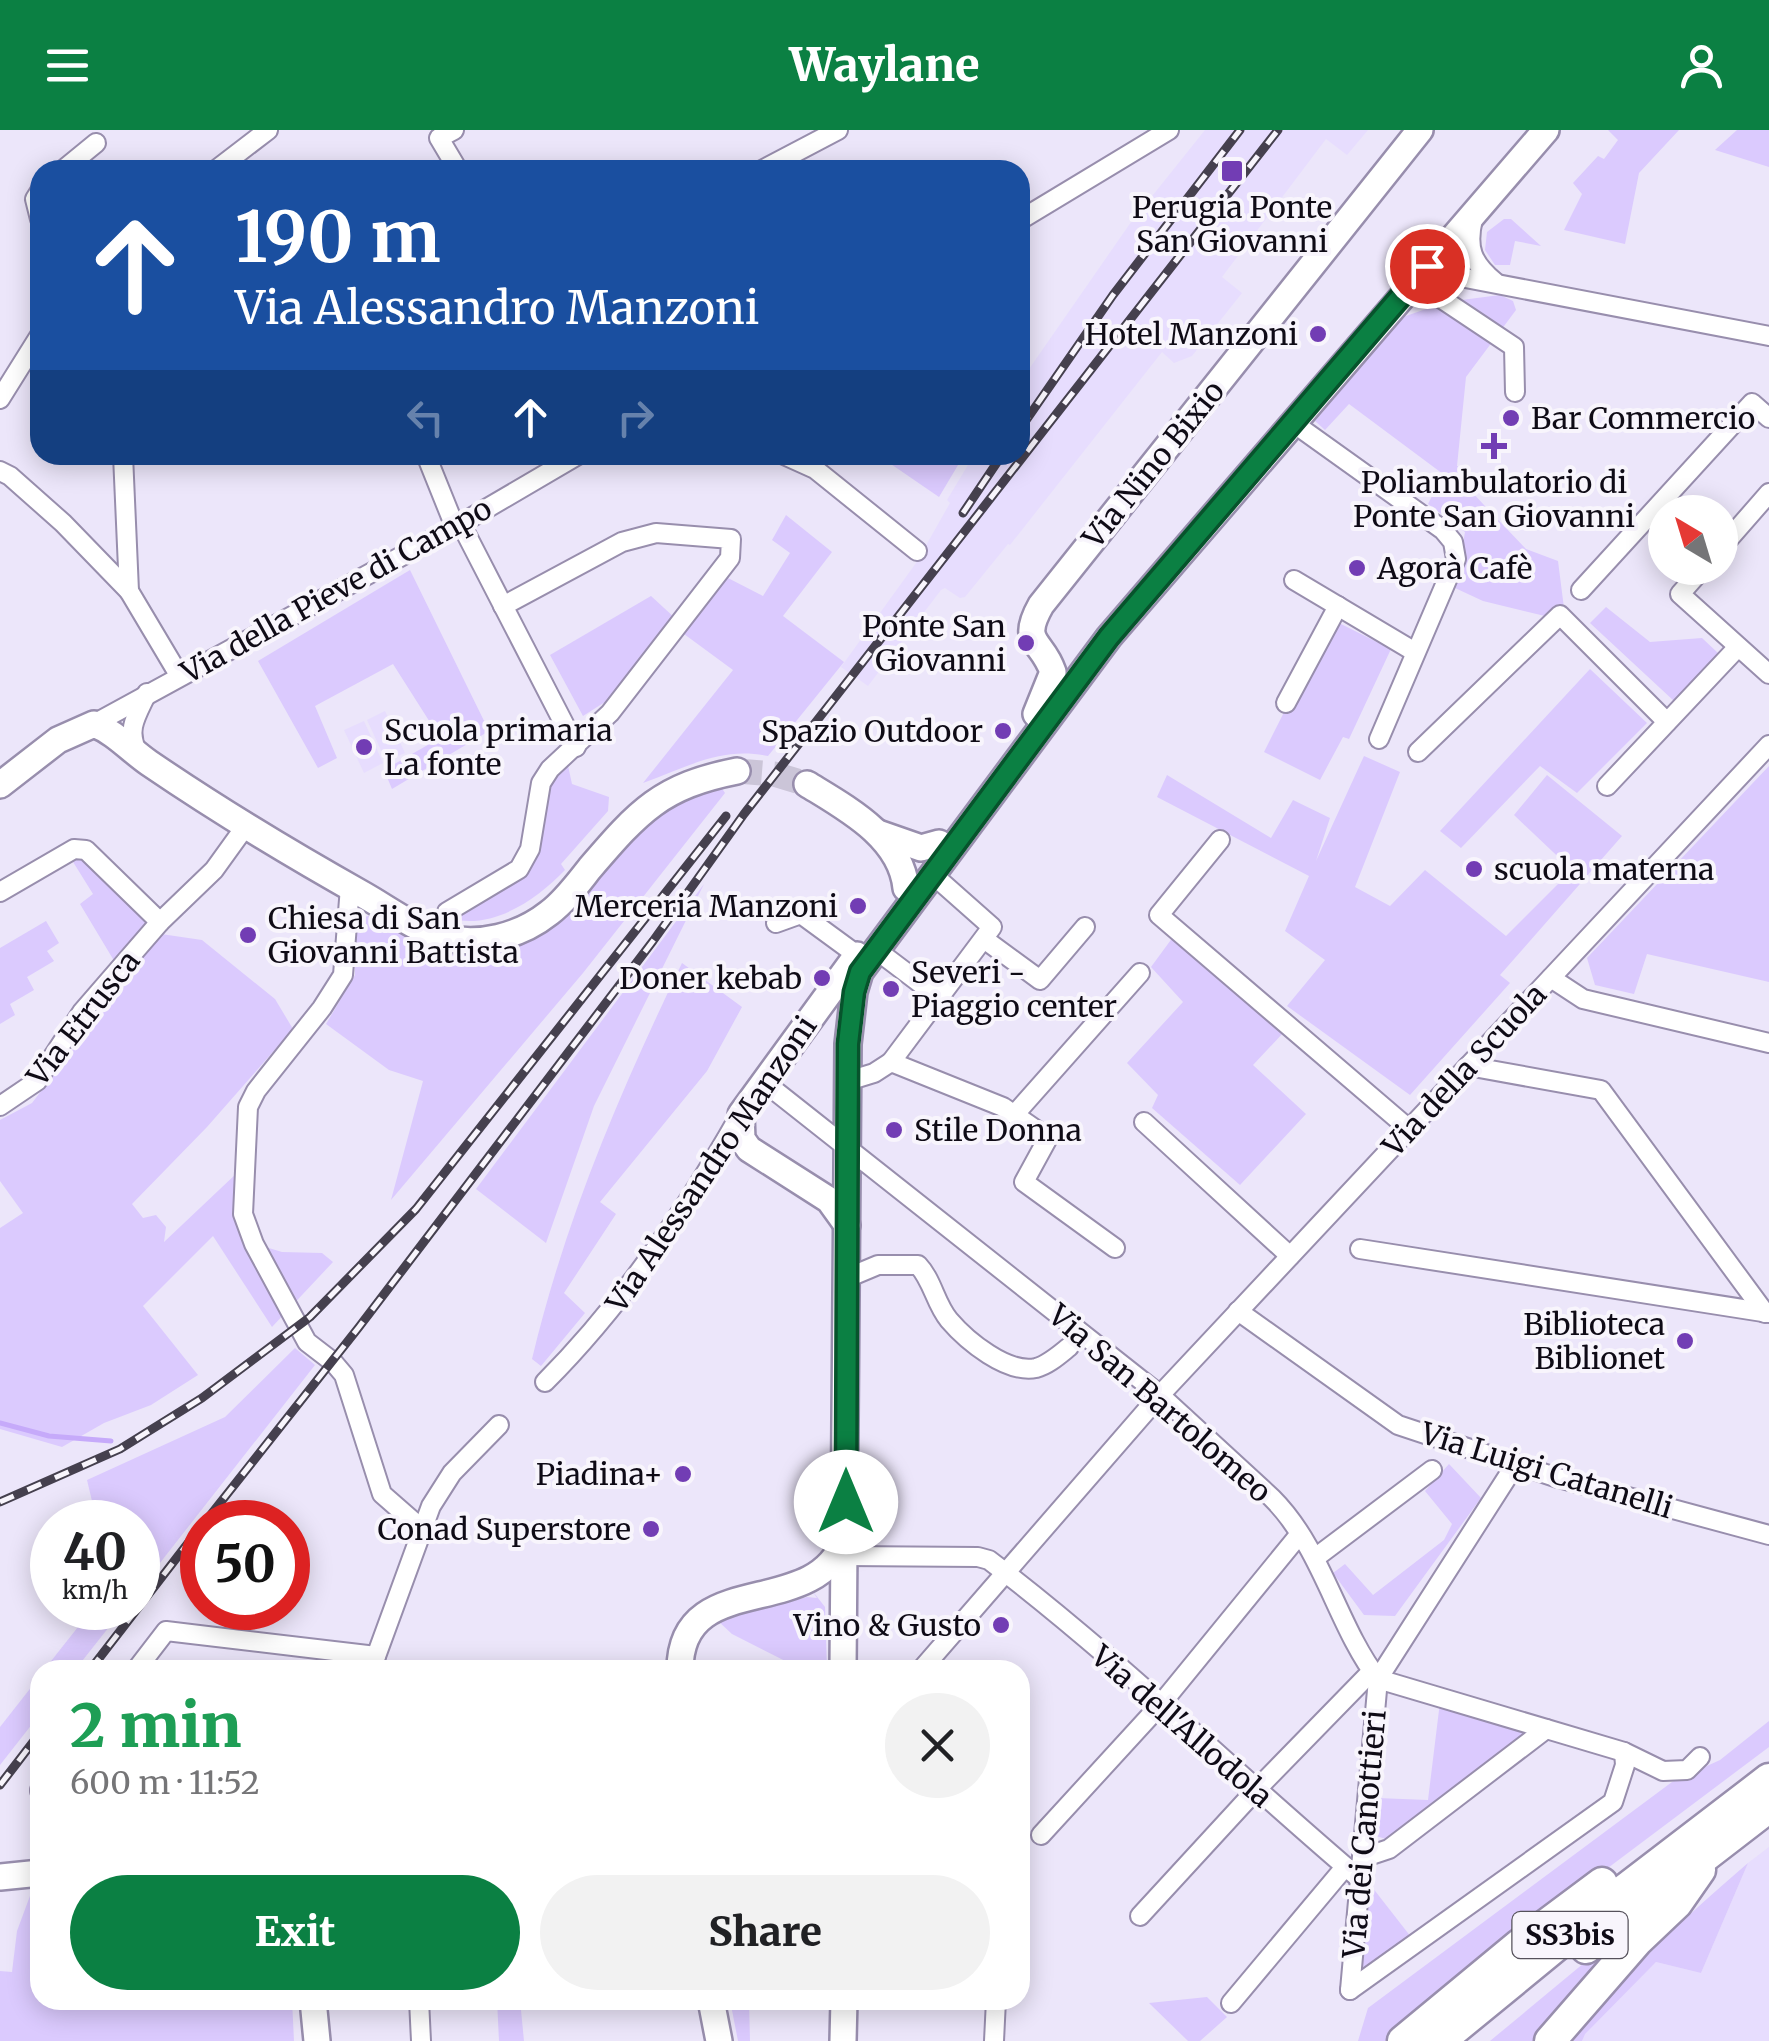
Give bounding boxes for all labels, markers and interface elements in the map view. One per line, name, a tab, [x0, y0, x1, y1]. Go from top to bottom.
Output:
text: Waylane	[789, 37, 980, 93]
icon: menu	[40, 38, 95, 93]
icon: person	[1674, 38, 1729, 93]
marker: Perugia Ponte San Giovanni	[1219, 158, 1245, 184]
place label: Perugia Ponte San Giovanni	[1132, 188, 1332, 260]
text: 190 m	[235, 193, 441, 281]
icon: ahead	[70, 200, 200, 330]
pin	[1385, 224, 1470, 309]
icon: arrive	[1400, 239, 1455, 294]
text: Via Alessandro Manzoni	[235, 280, 759, 336]
place label: Hotel Manzoni	[1085, 315, 1298, 353]
marker: Hotel Manzoni	[1307, 323, 1329, 345]
street label: Via Nino Bixio	[1073, 373, 1232, 556]
icon: left	[398, 390, 453, 445]
icon: ahead	[503, 390, 558, 445]
icon: right	[608, 390, 663, 445]
place label: Bar Commercio	[1531, 399, 1755, 437]
marker: Bar Commercio	[1500, 407, 1522, 429]
marker: Poliambulatorio di Ponte San Giovanni	[1481, 433, 1507, 459]
place label: Poliambulatorio di Ponte San Giovanni	[1353, 463, 1635, 535]
street label: Via della Pieve di Campo	[173, 489, 498, 692]
north arrow	[1648, 495, 1738, 585]
map controls	[1648, 495, 1738, 585]
place label: Agorà Cafè	[1376, 549, 1532, 587]
marker: Agorà Cafè	[1346, 557, 1368, 579]
place label: Ponte San Giovanni	[862, 607, 1006, 679]
marker: Ponte San Giovanni	[1015, 632, 1037, 654]
place label: Scuola primaria La fonte	[384, 711, 613, 783]
place label: Spazio Outdoor	[761, 712, 983, 750]
marker: Spazio Outdoor	[992, 720, 1014, 742]
marker: Scuola primaria La fonte	[353, 736, 375, 758]
place label: scuola materna	[1494, 850, 1714, 888]
marker: scuola materna	[1463, 858, 1485, 880]
place label: Merceria Manzoni	[574, 887, 838, 925]
marker: Merceria Manzoni	[847, 895, 869, 917]
place label: Chiesa di San Giovanni Battista	[268, 899, 519, 971]
marker: Chiesa di San Giovanni Battista	[237, 924, 259, 946]
street label: Via Etrusca	[18, 943, 148, 1094]
place label: Severi - Piaggio center	[911, 953, 1117, 1025]
place label: Doner kebab	[619, 959, 802, 997]
marker: Doner kebab	[811, 967, 833, 989]
street label: Via della Scuola	[1373, 975, 1554, 1165]
marker: Severi - Piaggio center	[880, 978, 902, 1000]
street label: Via Alessandro Manzoni	[597, 1008, 825, 1320]
place label: Stile Donna	[914, 1111, 1082, 1149]
marker: Stile Donna	[883, 1119, 905, 1141]
street label: Via San Bartolomeo	[1040, 1295, 1279, 1510]
place label: Biblioteca Biblionet	[1523, 1305, 1665, 1377]
marker: Biblioteca Biblionet	[1674, 1330, 1696, 1352]
street label: Via Luigi Catanelli	[1415, 1413, 1678, 1526]
position arrow	[794, 1450, 898, 1554]
place label: Piadina+	[536, 1455, 663, 1493]
marker: Piadina+	[672, 1463, 694, 1485]
speed limit sign: 50	[180, 1500, 310, 1630]
place label: Conad Superstore	[377, 1510, 631, 1548]
marker: Conad Superstore	[640, 1518, 662, 1540]
text: 40	[63, 1521, 127, 1584]
text: km/h	[62, 1574, 128, 1606]
place label: Vino & Gusto	[792, 1606, 981, 1644]
marker: Vino & Gusto	[990, 1614, 1012, 1636]
street label: Via dell'Allodola	[1083, 1636, 1281, 1815]
text: 2 min	[70, 1688, 242, 1763]
button: close	[885, 1693, 990, 1798]
street label: Via dei Canottieri	[1334, 1708, 1394, 1961]
text: 600 m · 11:52	[70, 1763, 260, 1803]
button: Exit	[70, 1875, 520, 1990]
button: Share	[540, 1875, 990, 1990]
road number: SS3bis	[1512, 1912, 1628, 1958]

